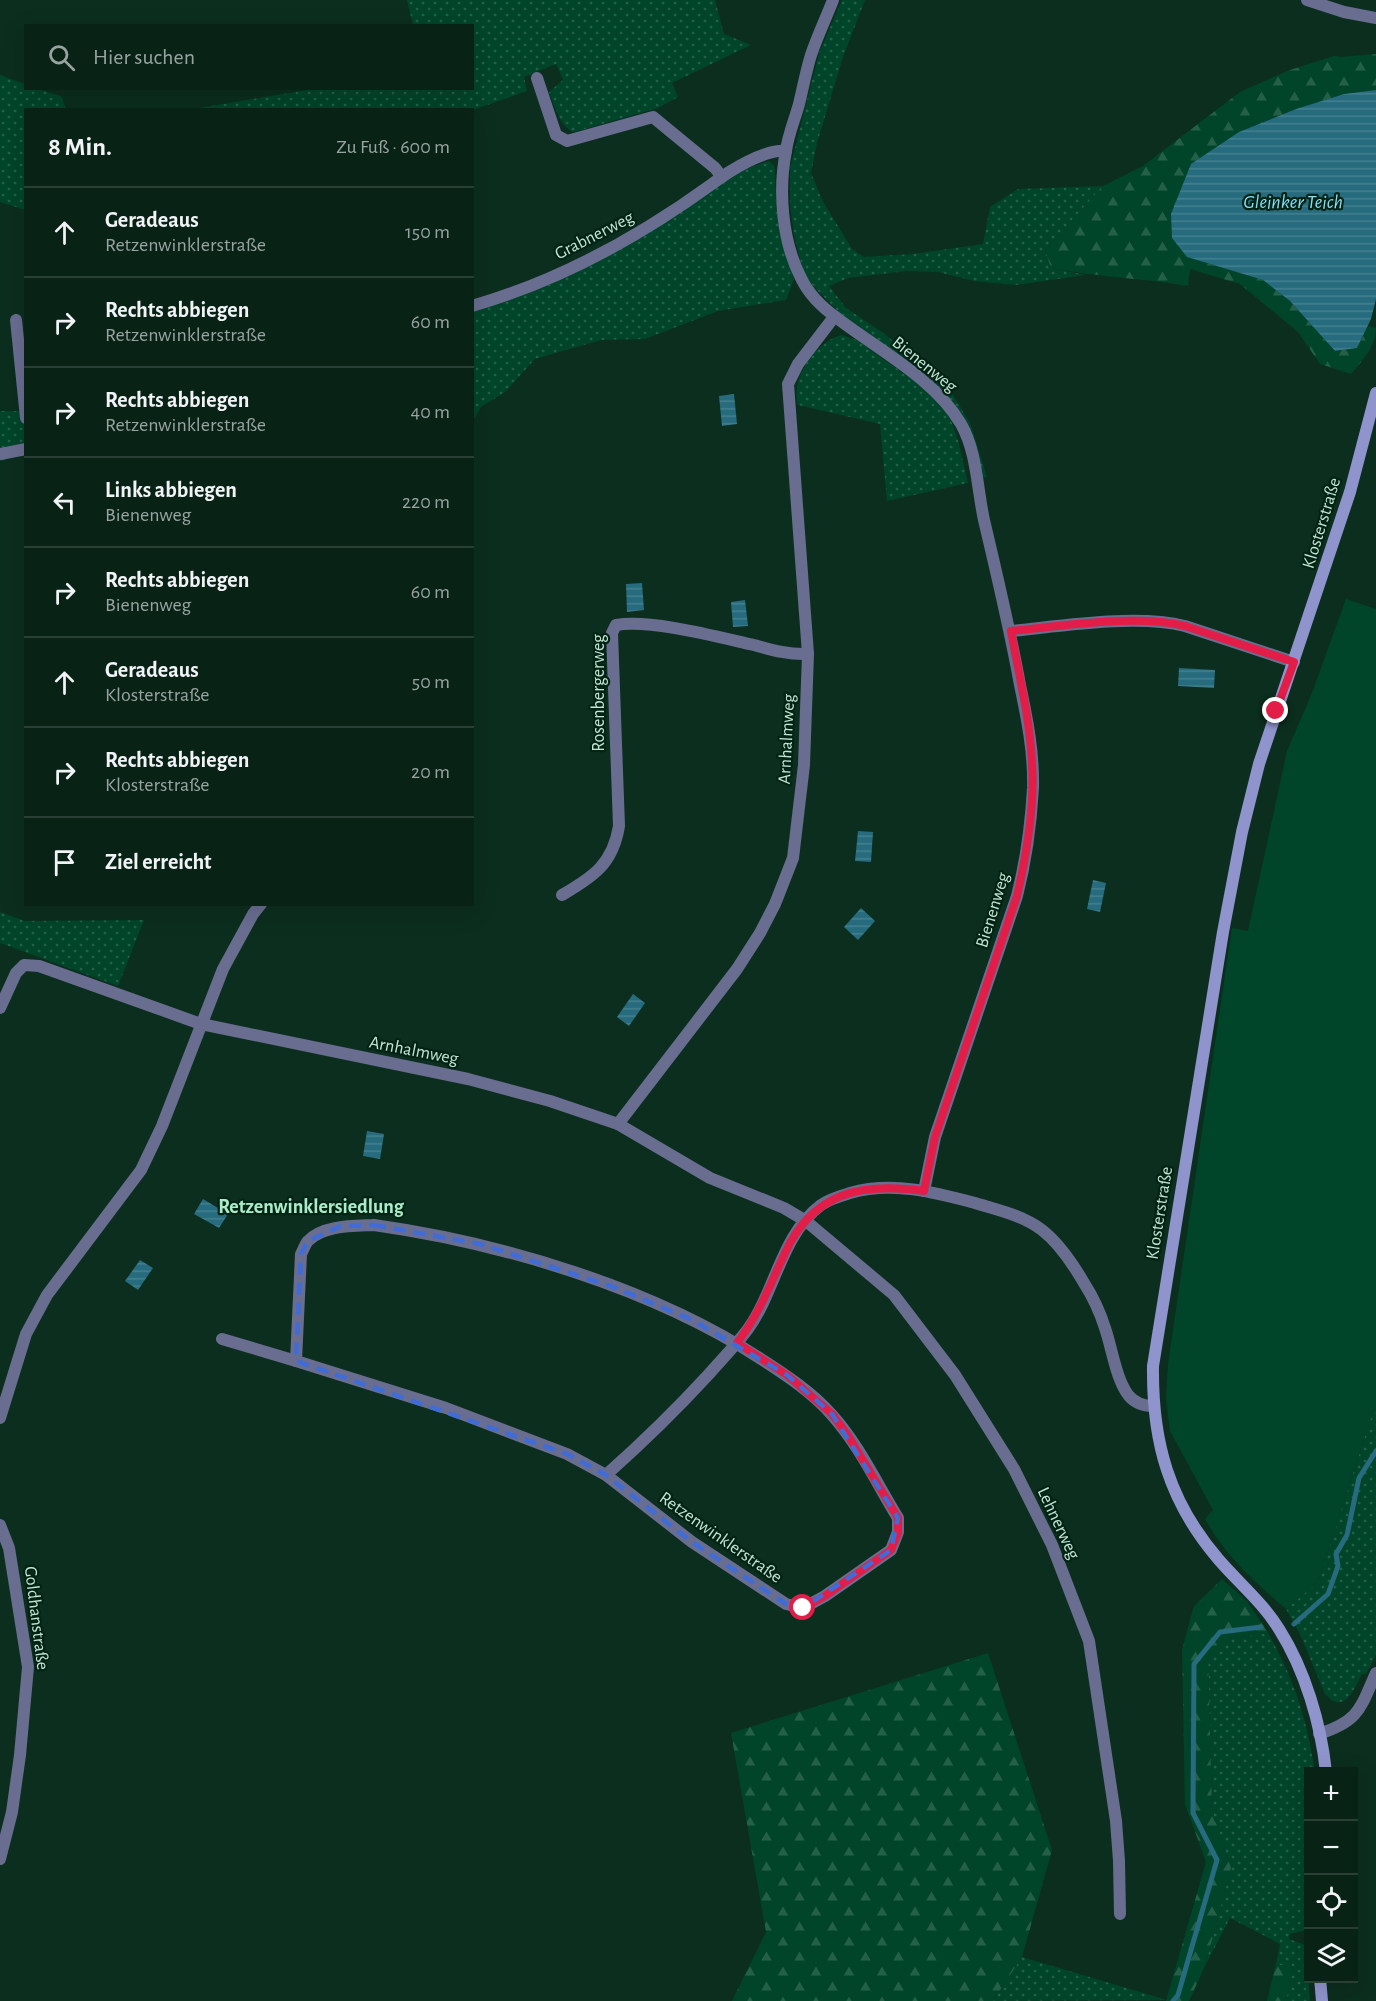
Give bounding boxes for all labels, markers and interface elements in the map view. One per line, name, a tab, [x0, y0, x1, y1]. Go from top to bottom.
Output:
search box	[24, 24, 474, 90]
icon: search	[45, 41, 78, 74]
text: Hier suchen	[93, 46, 195, 68]
text: 8 Min.	[48, 134, 112, 160]
text: Zu Fuß · 600 m	[336, 137, 450, 157]
water label: Gleinker Teich	[1243, 192, 1343, 212]
street label: Grabnerweg	[552, 208, 637, 263]
text: Geradeaus	[105, 209, 199, 231]
icon: ahead	[48, 216, 81, 249]
text: 150 m	[405, 222, 450, 242]
text: Retzenwinklerstraße	[105, 235, 266, 255]
text: Rechts abbiegen	[105, 299, 249, 321]
icon: right	[48, 306, 81, 339]
text: 60 m	[411, 312, 450, 332]
text: Retzenwinklerstraße	[105, 325, 266, 345]
street label: Bienenweg	[889, 333, 960, 396]
text: Rechts abbiegen	[105, 389, 249, 411]
icon: right	[48, 396, 81, 429]
text: 40 m	[411, 402, 450, 422]
text: Retzenwinklerstraße	[105, 415, 266, 435]
street label: Klosterstraße	[1300, 476, 1344, 571]
text: Links abbiegen	[105, 479, 237, 501]
icon: left	[48, 486, 81, 519]
text: 220 m	[402, 492, 450, 512]
text: Bienenweg	[105, 505, 191, 525]
text: Rechts abbiegen	[105, 569, 249, 591]
icon: right	[48, 576, 81, 609]
text: 60 m	[411, 582, 450, 602]
text: Bienenweg	[105, 595, 191, 615]
street label: Rosenbergerweg	[590, 634, 608, 752]
text: Geradeaus	[105, 659, 199, 681]
icon: ahead	[48, 666, 81, 699]
text: 50 m	[412, 672, 450, 692]
text: Klosterstraße	[105, 685, 209, 705]
street label: Arnhalmweg	[776, 693, 798, 785]
route end	[1262, 697, 1288, 723]
text: Rechts abbiegen	[105, 749, 249, 771]
icon: right	[48, 756, 81, 789]
text: 20 m	[411, 762, 450, 782]
text: Klosterstraße	[105, 775, 209, 795]
icon: arrive	[48, 846, 81, 879]
text: Ziel erreicht	[105, 851, 212, 873]
street label: Bienenweg	[973, 870, 1013, 950]
street label: Arnhalmweg	[368, 1034, 460, 1068]
street label: Klosterstraße	[1144, 1165, 1176, 1261]
district label: Retzenwinklersiedlung	[218, 1197, 405, 1217]
street label: Lehnerweg	[1034, 1485, 1083, 1562]
street label: Retzenwinklerstraße	[656, 1489, 785, 1587]
street label: Goldhanstraße	[21, 1565, 51, 1671]
route start	[789, 1594, 815, 1620]
map controls	[1304, 1767, 1358, 1983]
button: +	[1304, 1767, 1358, 1821]
button: −	[1304, 1821, 1358, 1875]
button: locate	[1304, 1875, 1358, 1929]
button: layers	[1304, 1929, 1358, 1983]

